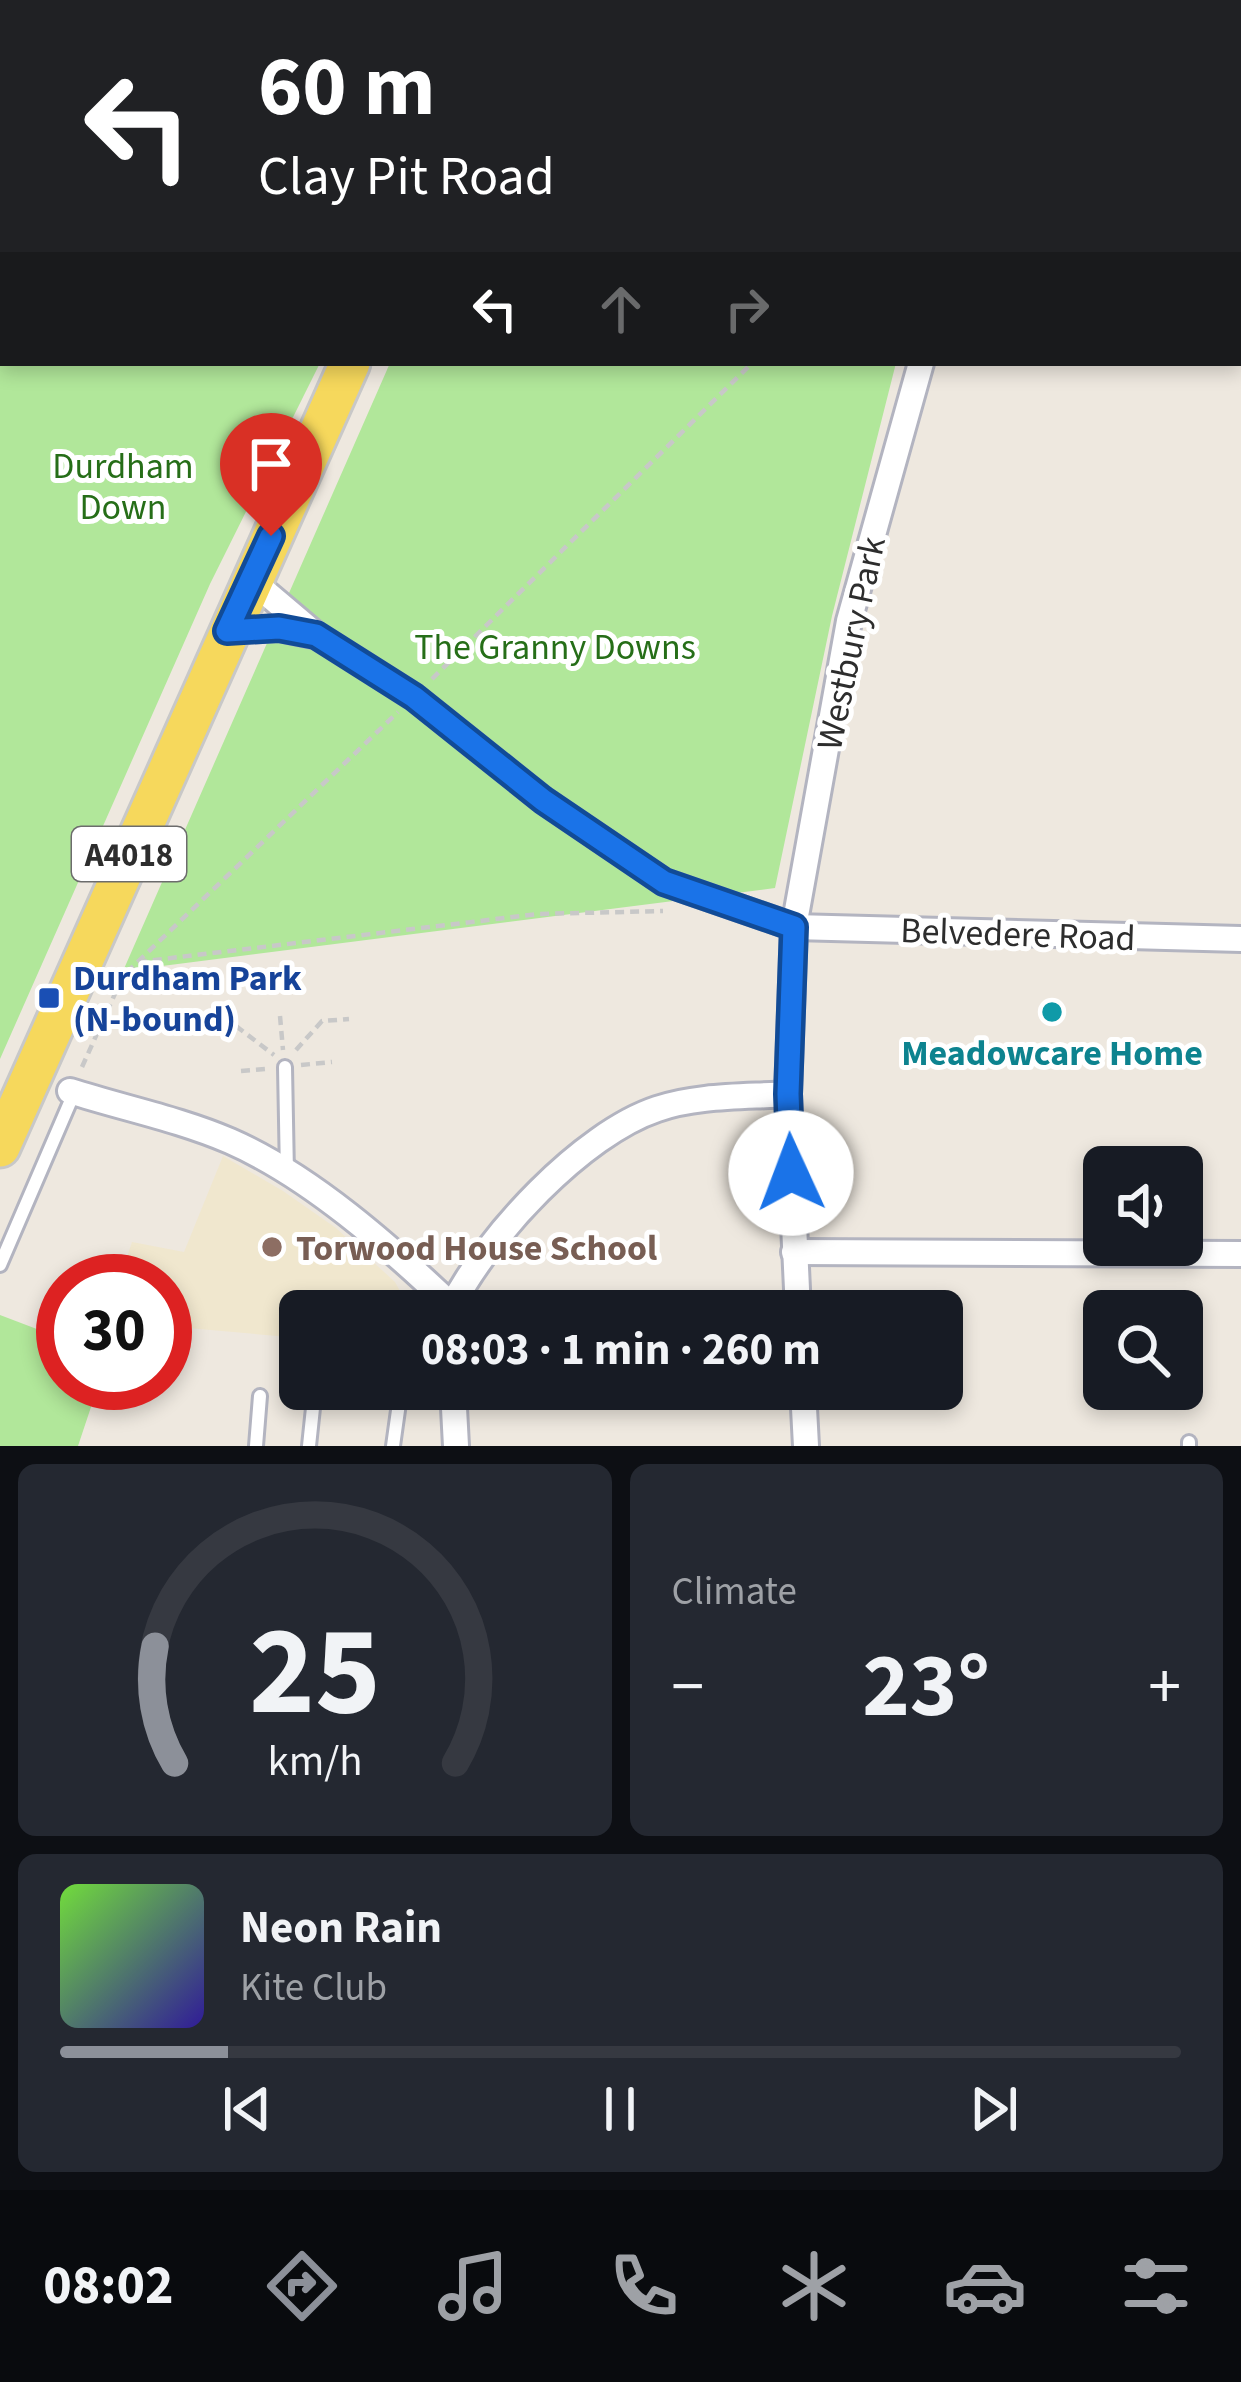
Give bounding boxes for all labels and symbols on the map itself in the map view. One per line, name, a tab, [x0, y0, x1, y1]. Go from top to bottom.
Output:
pin	[220, 413, 322, 536]
park label: Durdham Down	[52, 441, 194, 533]
street label: Westbury Park	[804, 532, 899, 755]
park label: The Granny Downs	[414, 622, 696, 673]
road number: A4018	[72, 827, 186, 881]
street label: Belvedere Road	[900, 905, 1136, 964]
place label: Durdham Park (N-bound)	[73, 953, 302, 1045]
marker: Durdham Park (N-bound)	[36, 985, 62, 1011]
marker: Meadowcare Home	[1039, 999, 1065, 1025]
place label: Meadowcare Home	[901, 1028, 1203, 1079]
position arrow	[728, 1110, 854, 1236]
place label: Torwood House School	[296, 1223, 657, 1274]
marker: Torwood House School	[259, 1234, 285, 1260]
speed limit sign: 30	[36, 1254, 192, 1410]

